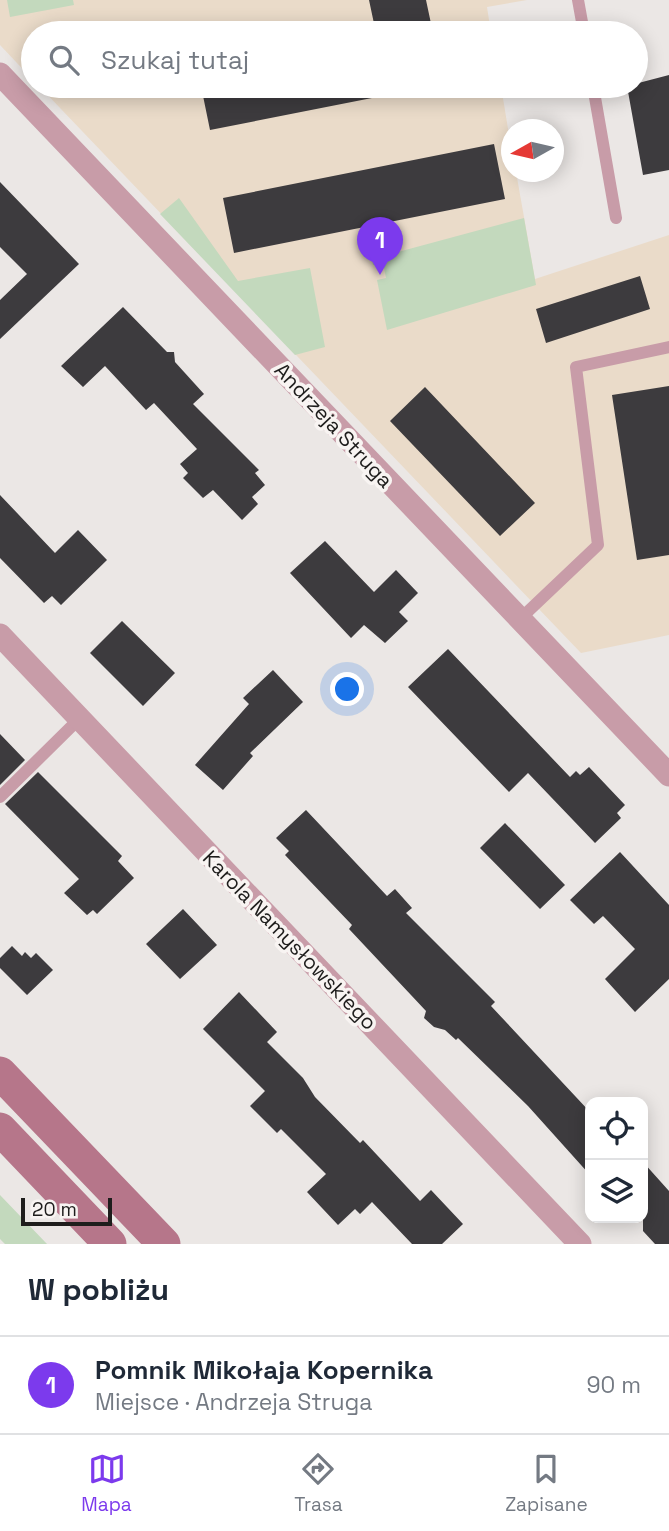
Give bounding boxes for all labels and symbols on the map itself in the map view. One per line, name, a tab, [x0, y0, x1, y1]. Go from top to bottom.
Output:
north arrow	[501, 119, 564, 182]
pin: 1	[357, 217, 403, 275]
street label: Andrzeja Struga	[269, 357, 399, 493]
your location	[330, 672, 364, 706]
street label: Karola Namysłowskiego	[197, 844, 383, 1036]
scale bar	[21, 1195, 112, 1227]

